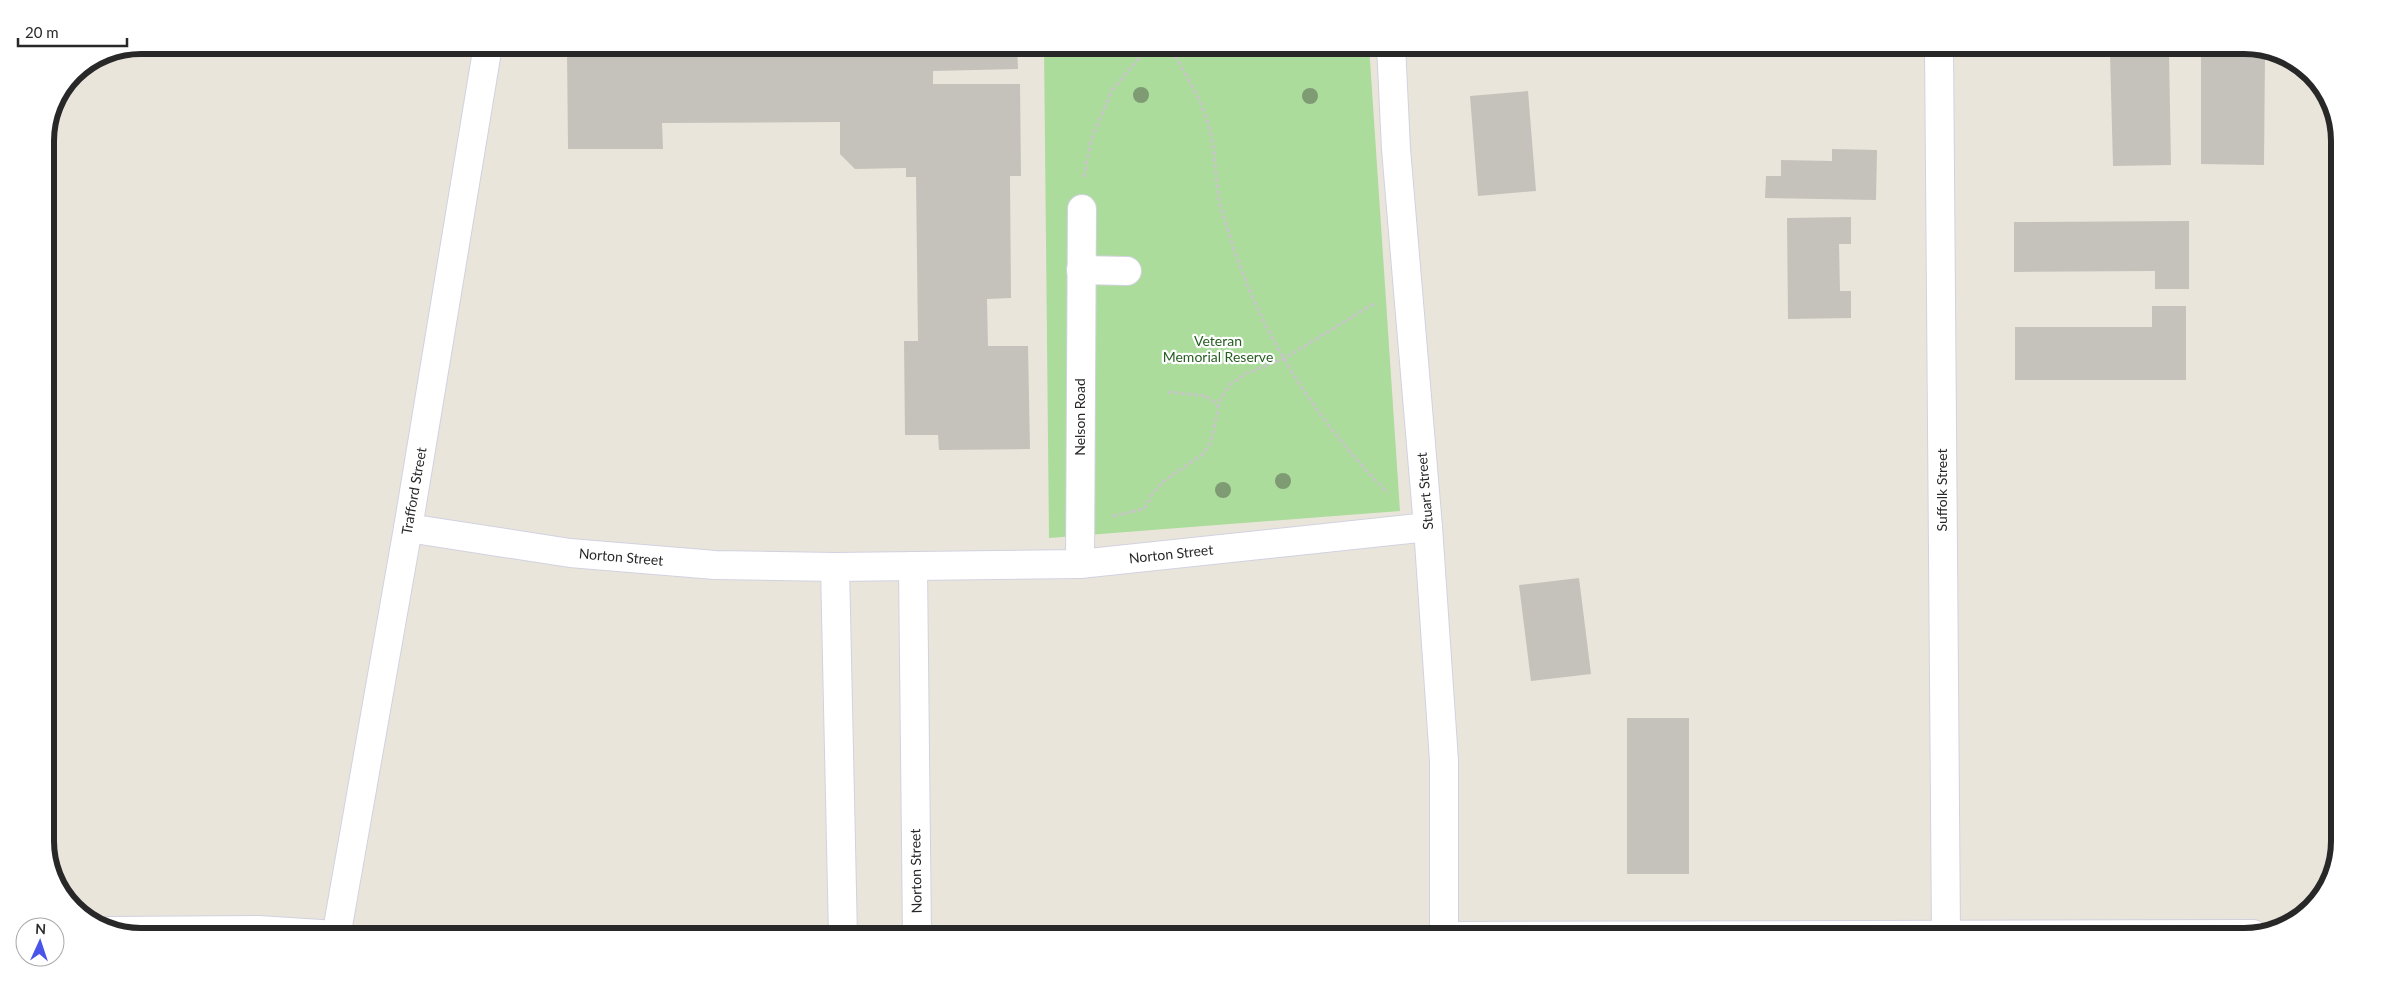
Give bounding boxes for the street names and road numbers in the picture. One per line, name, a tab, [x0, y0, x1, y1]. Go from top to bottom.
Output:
street label: Nelson Road	[1071, 378, 1088, 456]
street label: Trafford Street	[397, 446, 430, 536]
street label: Suffolk Street	[1933, 448, 1950, 532]
street label: Stuart Street	[1413, 452, 1436, 530]
street label: Norton Street	[1128, 541, 1214, 566]
street label: Norton Street	[578, 544, 664, 569]
street label: Norton Street	[906, 829, 925, 913]

